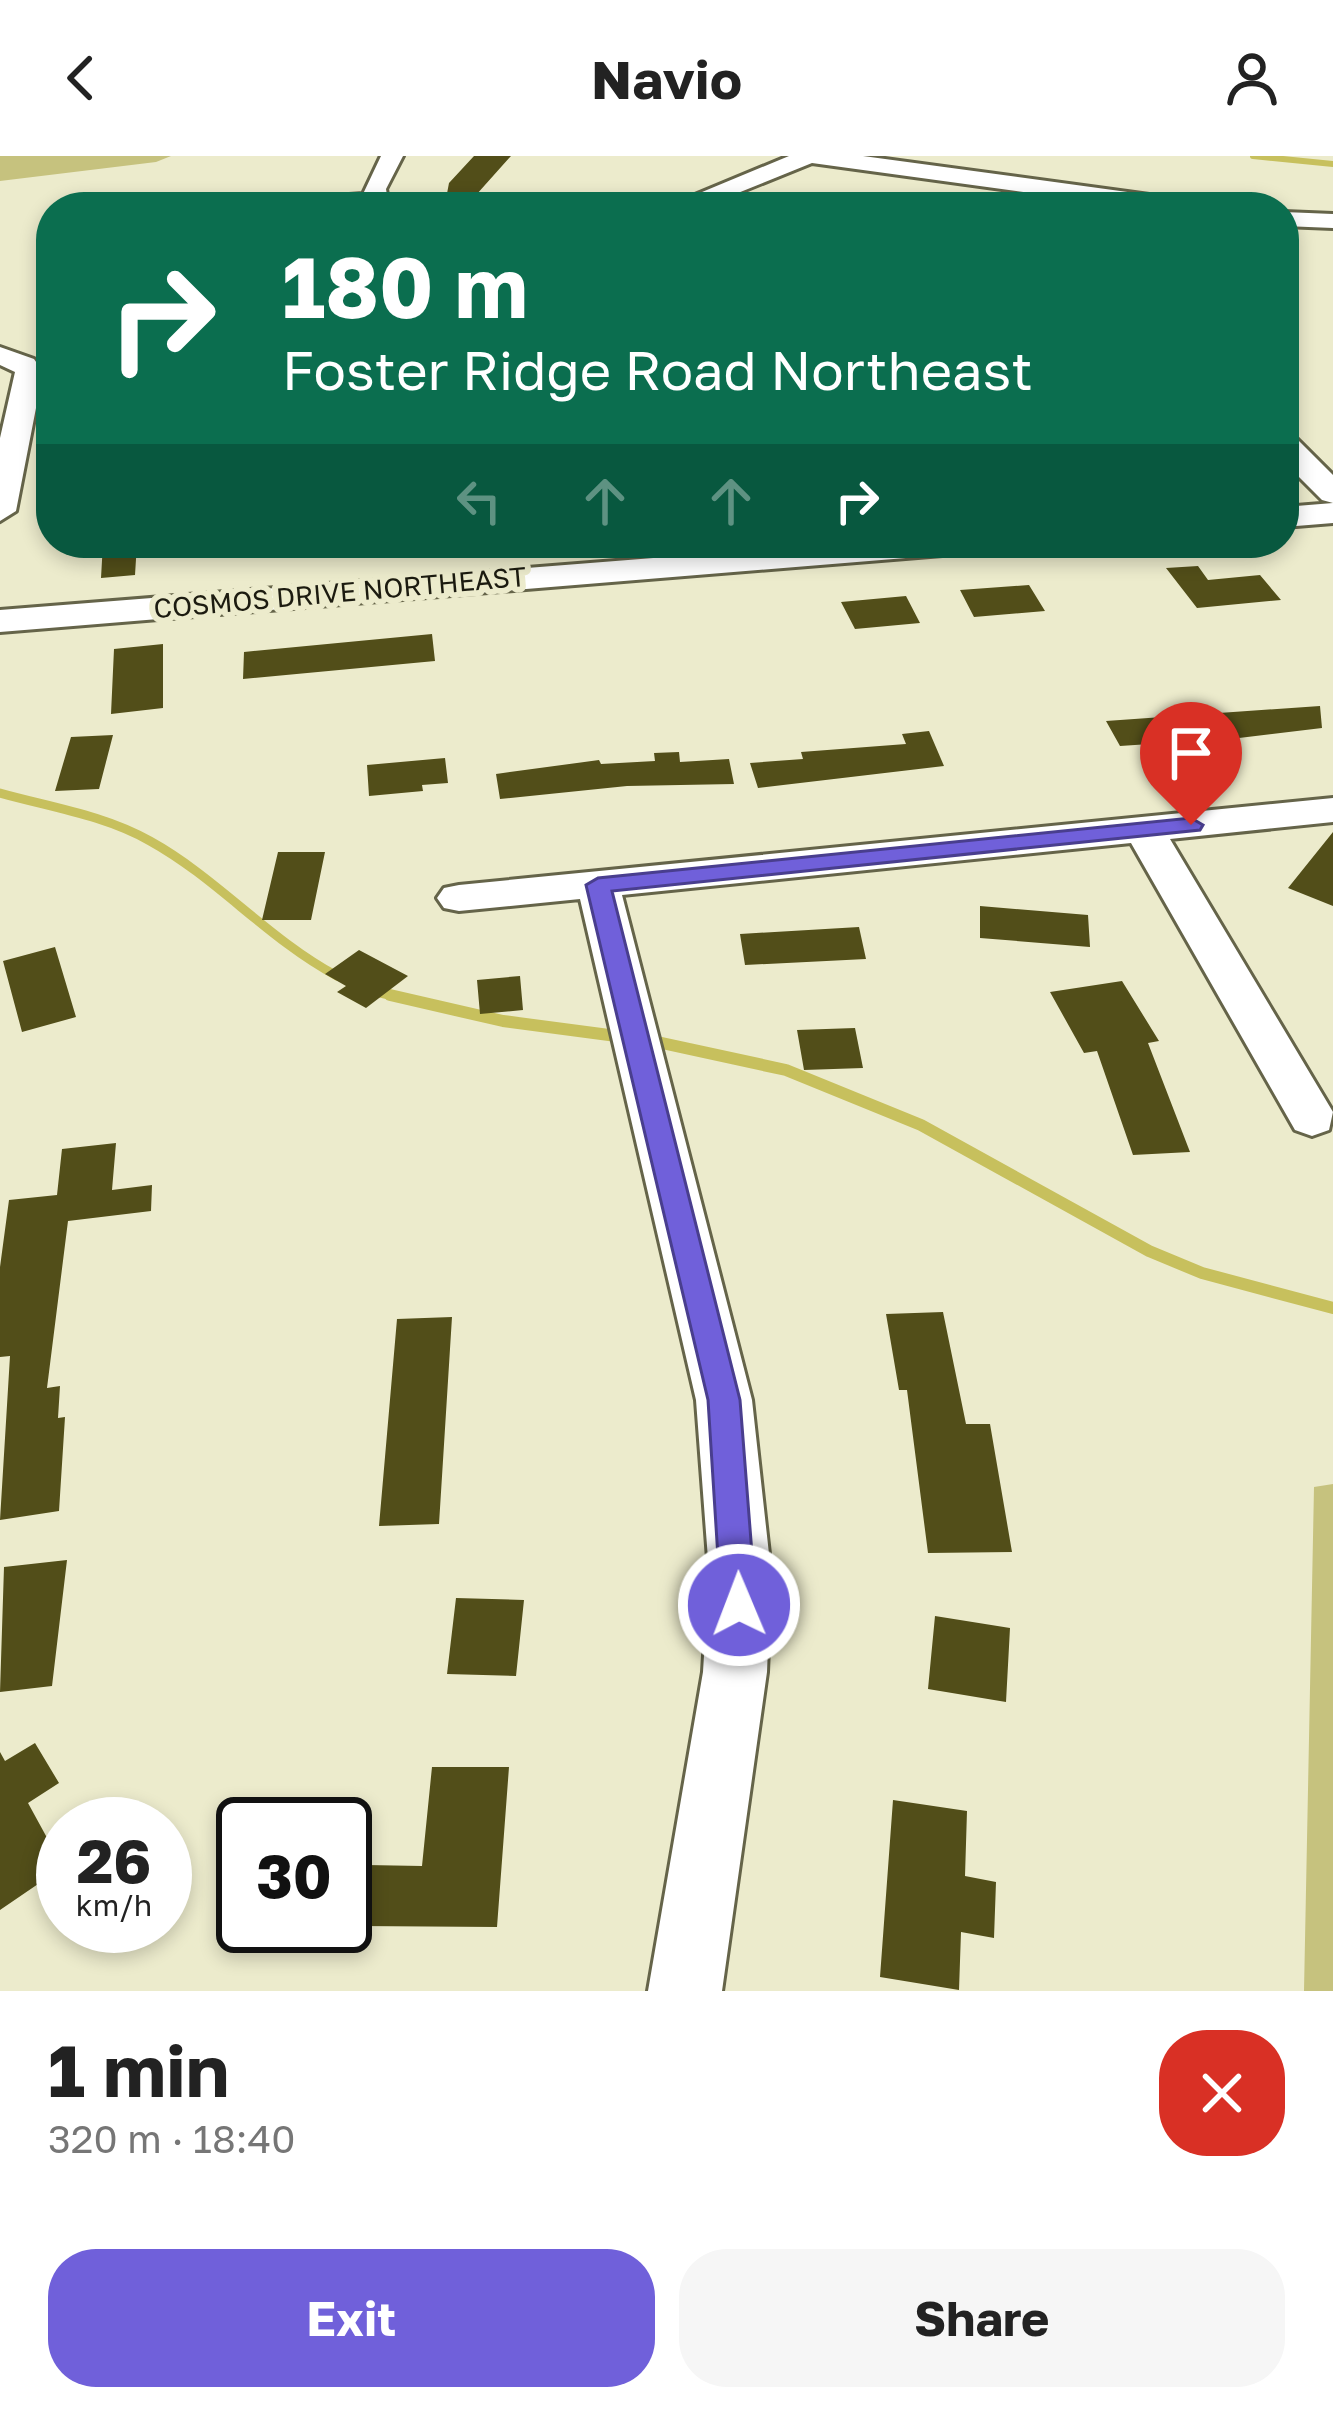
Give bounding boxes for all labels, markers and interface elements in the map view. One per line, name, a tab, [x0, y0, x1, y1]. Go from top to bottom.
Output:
icon: back	[48, 45, 114, 111]
icon: person	[1219, 45, 1285, 111]
text: Navio	[591, 46, 742, 111]
text: 180 m	[282, 236, 528, 336]
icon: right	[84, 240, 240, 396]
text: Foster Ridge Road Northeast	[282, 337, 1033, 402]
icon: left	[446, 468, 512, 534]
icon: ahead	[572, 468, 638, 534]
icon: ahead	[698, 468, 764, 534]
icon: right	[824, 468, 890, 534]
street label: COSMOS DRIVE NORTHEAST	[152, 560, 528, 624]
pin	[1140, 702, 1242, 825]
icon: arrive	[1158, 720, 1224, 786]
position arrow	[676, 1542, 802, 1668]
speed limit sign: 30	[216, 1797, 372, 1953]
text: 26	[77, 1824, 151, 1896]
text: km/h	[76, 1887, 152, 1923]
text: 1 min	[48, 2026, 229, 2113]
button: close	[1159, 2030, 1285, 2156]
text: 320 m · 18:40	[48, 2115, 295, 2162]
button: Exit	[48, 2249, 655, 2387]
button: Share	[679, 2249, 1285, 2387]

